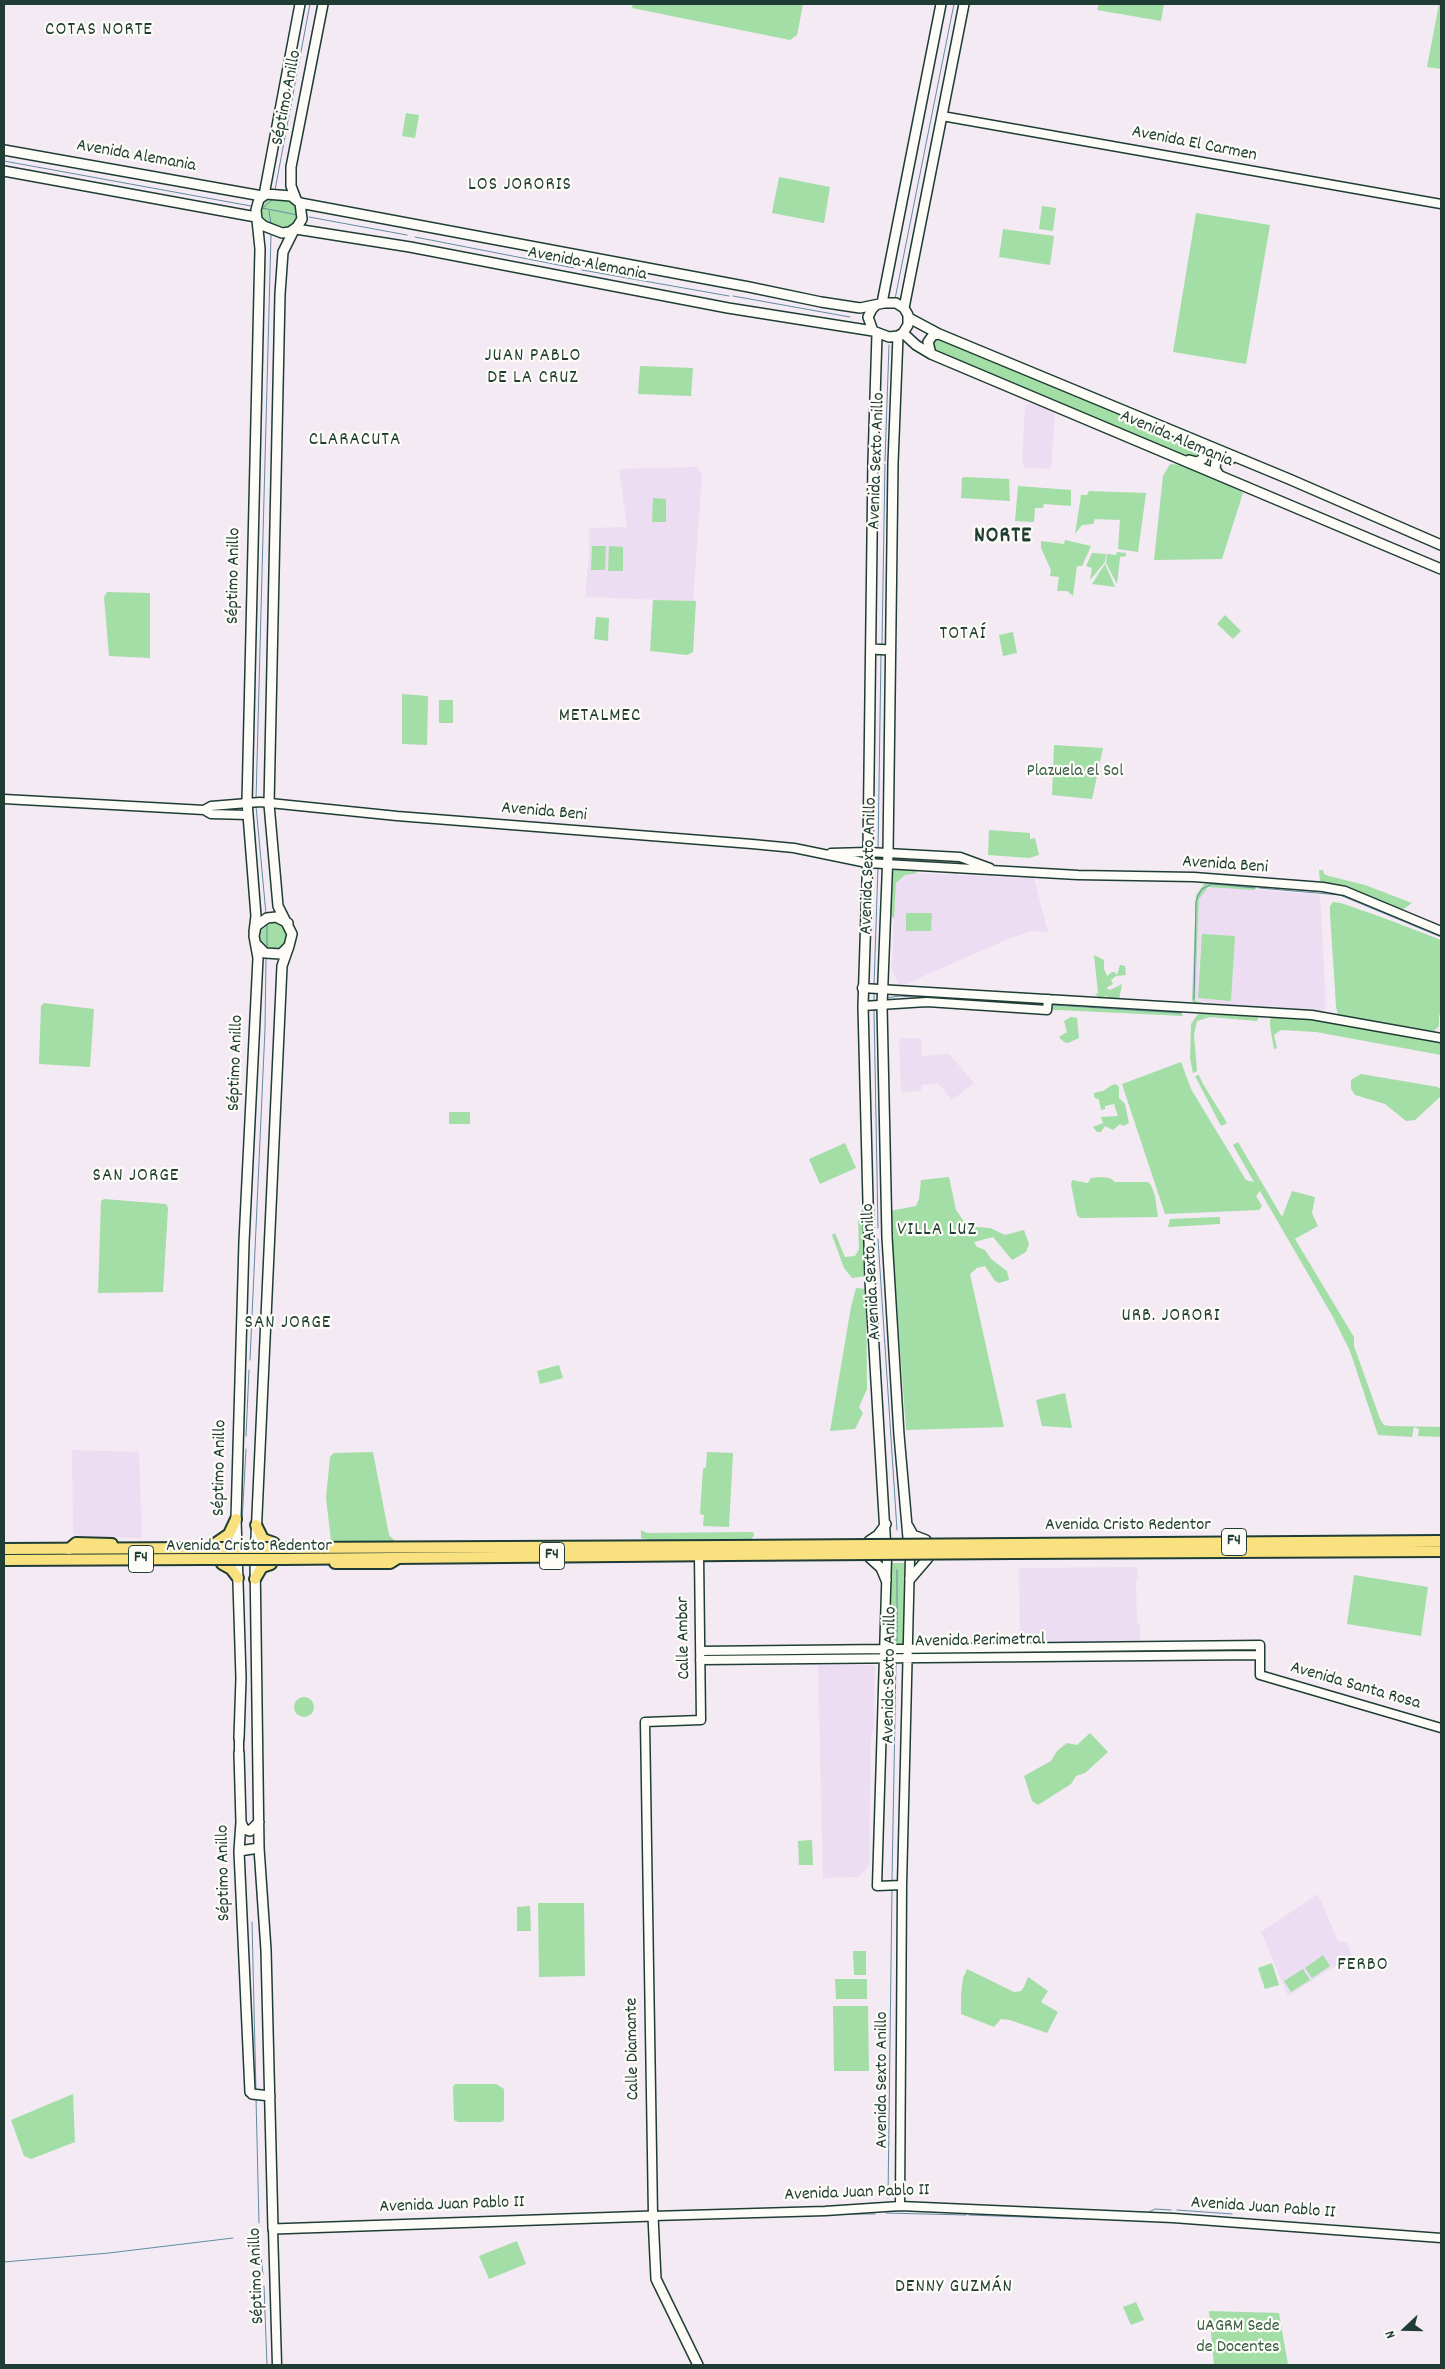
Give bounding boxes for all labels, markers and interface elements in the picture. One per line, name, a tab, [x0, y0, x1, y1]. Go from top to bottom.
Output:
district label: COTAS NORTE	[44, 20, 154, 42]
street label: Séptimo Anillo	[268, 49, 308, 147]
street label: Avenida El Carmen	[1130, 122, 1258, 168]
street label: Avenida Alemania	[75, 136, 197, 178]
district label: LOS JORORIS	[467, 175, 573, 197]
street label: Avenida Alemania	[526, 243, 648, 287]
district label: JUAN PABLO DE LA CRUZ	[483, 346, 583, 390]
street label: Avenida Sexto Anillo	[865, 392, 891, 530]
street label: Avenida Alemania	[1116, 406, 1236, 474]
district label: CLARACUTA	[308, 430, 402, 452]
district label: NORTE	[973, 525, 1033, 551]
street label: Séptimo Anillo	[223, 528, 247, 624]
district label: TOTAÍ	[939, 624, 987, 646]
district label: METALMEC	[558, 706, 642, 728]
park label: Plazuela el Sol	[1027, 762, 1123, 784]
street label: Avenida Sexto Anillo	[857, 797, 883, 935]
street label: Avenida Beni	[500, 798, 588, 828]
street label: Avenida Beni	[1181, 852, 1269, 880]
street label: Séptimo Anillo	[225, 1014, 249, 1112]
district label: SAN JORGE	[91, 1166, 181, 1188]
street label: Avenida Sexto Anillo	[859, 1203, 887, 1341]
district label: VILLA LUZ	[896, 1220, 978, 1242]
district label: URB. JORORI	[1120, 1306, 1222, 1328]
district label: SAN JORGE	[243, 1313, 333, 1335]
street label: Séptimo Anillo	[209, 1420, 233, 1516]
street label: Avenida Cristo Redentor	[1045, 1516, 1211, 1538]
road number: F4	[1222, 1528, 1246, 1555]
street label: Avenida Cristo Redentor	[166, 1537, 332, 1559]
road number: F4	[540, 1542, 564, 1570]
road number: F4	[128, 1546, 154, 1572]
street label: Calle Ambar	[673, 1596, 697, 1680]
street label: Avenida Sexto Anillo	[879, 1606, 903, 1744]
street label: Avenida Perimetral	[915, 1630, 1045, 1654]
street label: Avenida Santa Rosa	[1287, 1658, 1423, 1716]
street label: Séptimo Anillo	[213, 1825, 237, 1921]
district label: FERBO	[1337, 1955, 1389, 1977]
street label: Calle Diamante	[622, 1997, 646, 2101]
street label: Avenida Sexto Anillo	[873, 2011, 895, 2149]
street label: Avenida Juan Pablo II	[784, 2181, 930, 2207]
street label: Avenida Juan Pablo II	[379, 2193, 525, 2219]
street label: Avenida Juan Pablo II	[1190, 2193, 1336, 2225]
street label: Séptimo Anillo	[246, 2227, 270, 2325]
district label: DENNY GUZMÁN	[894, 2277, 1014, 2299]
north arrow	[1380, 2304, 1430, 2354]
park label: UAGRM Sede de Docentes	[1196, 2317, 1280, 2360]
text: N	[1380, 2328, 1402, 2341]

